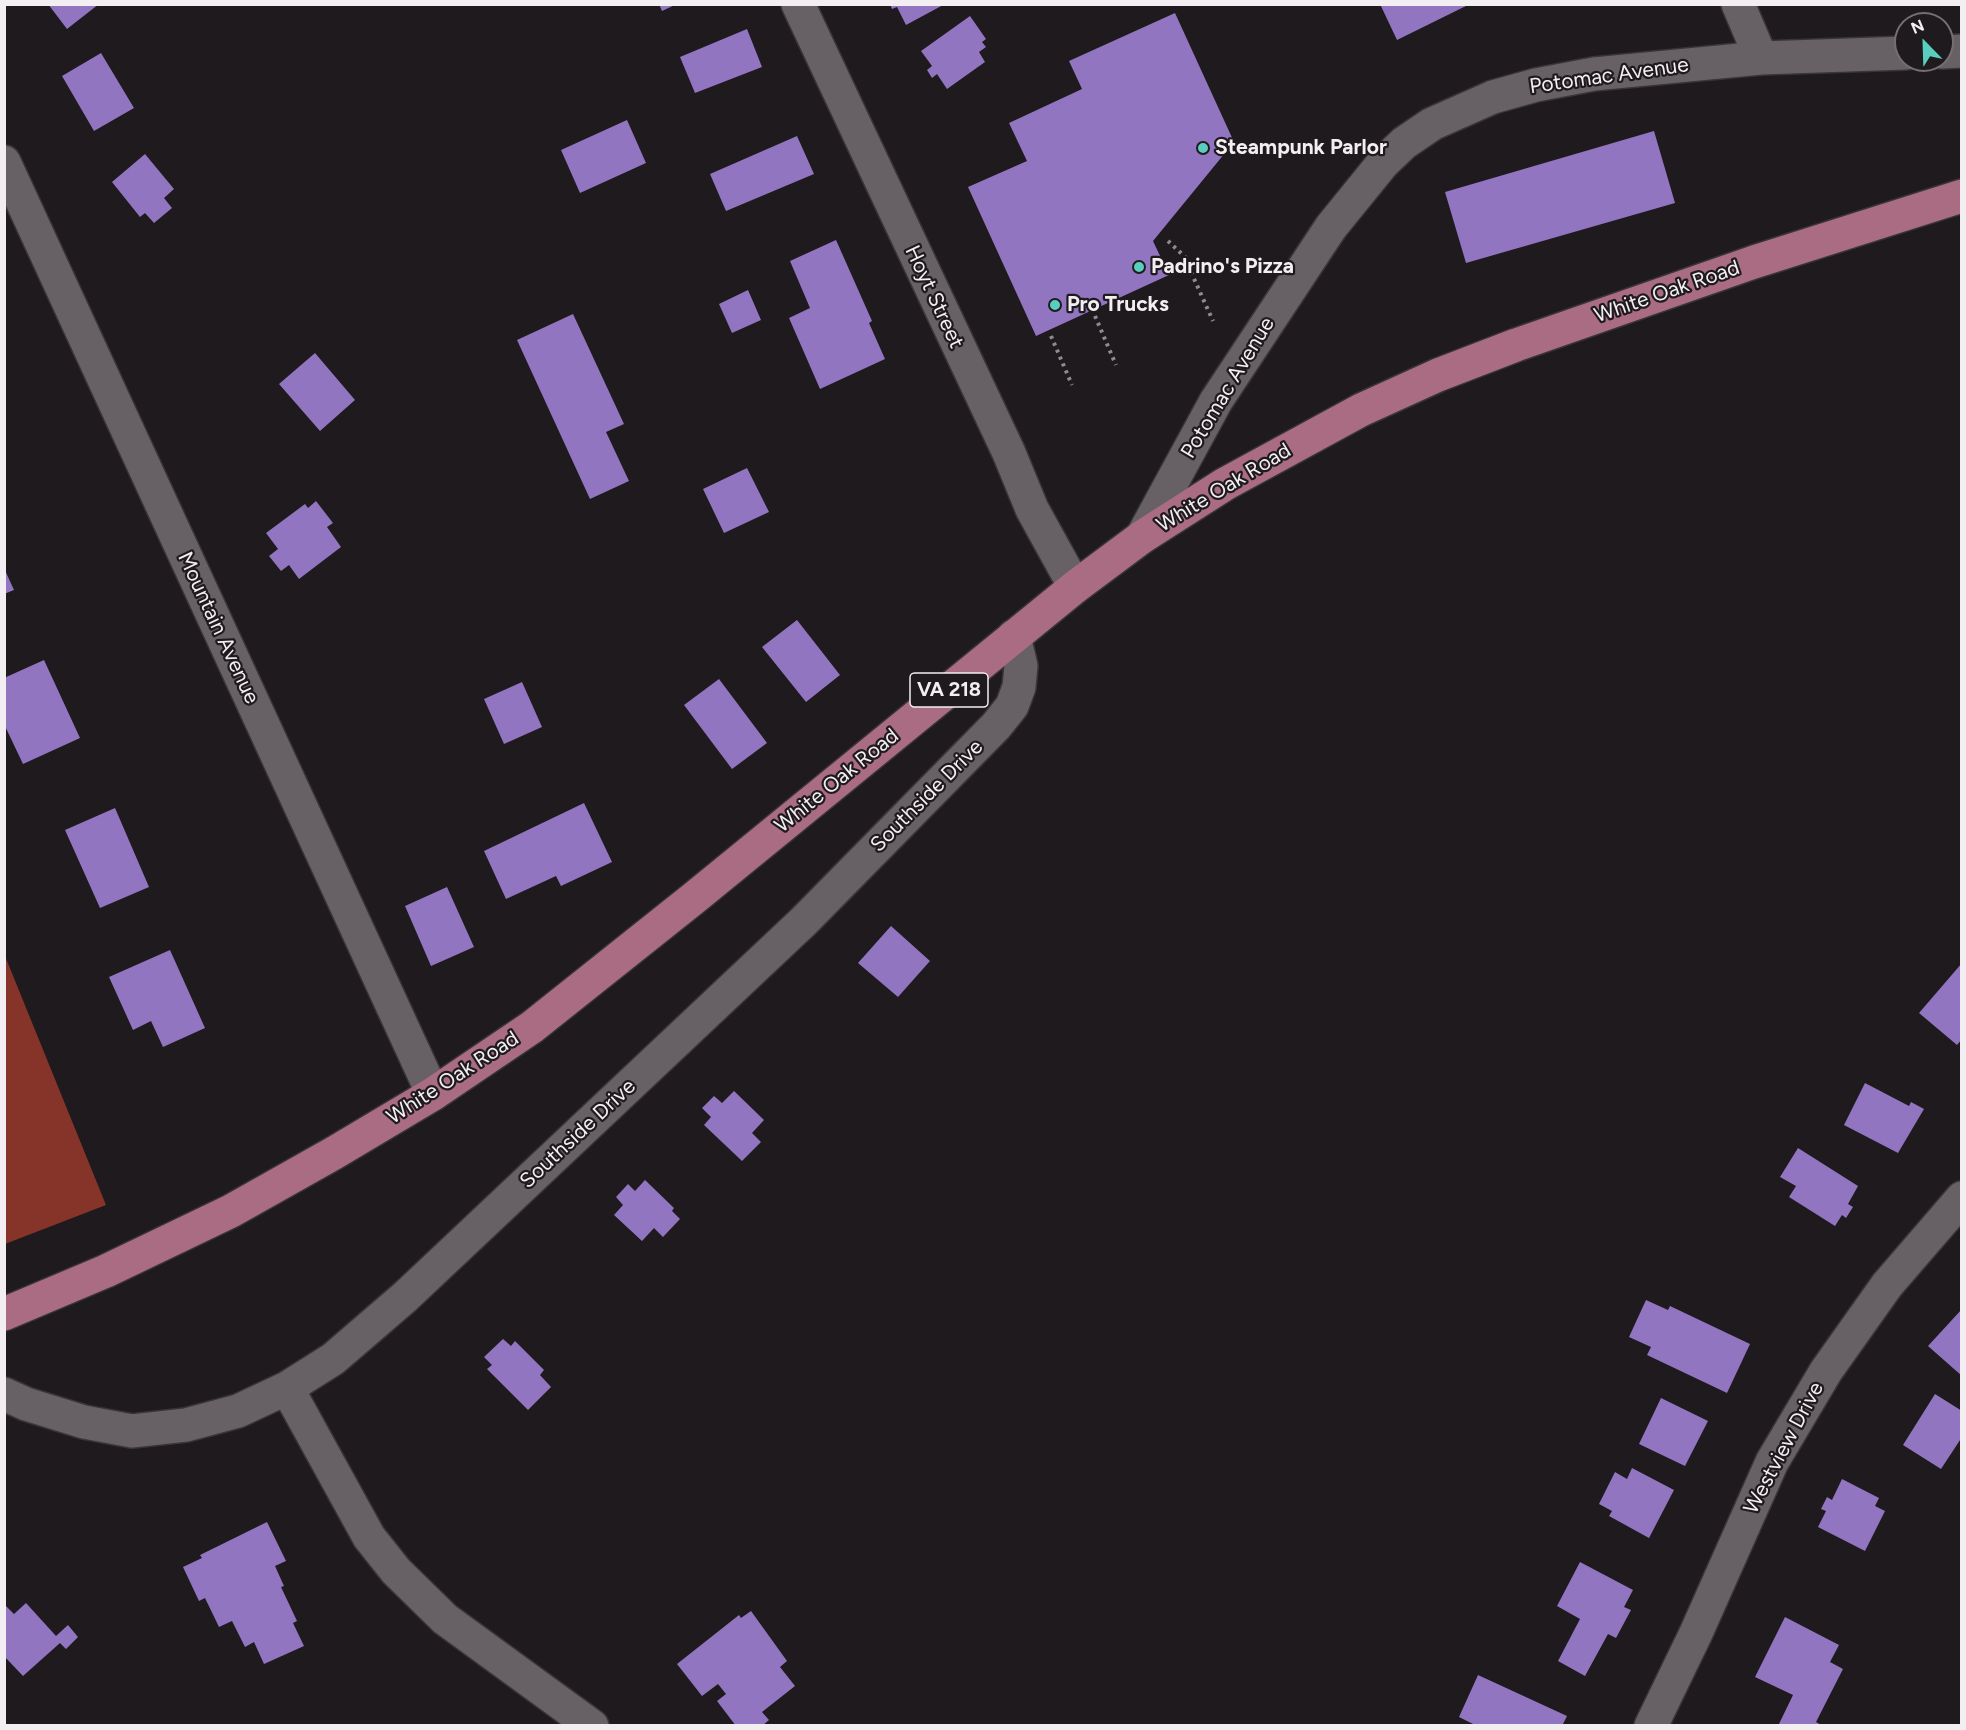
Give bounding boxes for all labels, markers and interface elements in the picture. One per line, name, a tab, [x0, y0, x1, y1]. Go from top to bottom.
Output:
north arrow	[1894, 12, 1954, 72]
text: N	[1908, 16, 1927, 38]
street label: Potomac Avenue	[1528, 52, 1690, 100]
place label: Steampunk Parlor	[1215, 135, 1387, 161]
marker: Steampunk Parlor	[1196, 141, 1210, 155]
street label: Hoyt Street	[899, 242, 969, 352]
place label: Padrino's Pizza	[1151, 254, 1294, 280]
street label: White Oak Road	[1591, 255, 1743, 329]
marker: Padrino's Pizza	[1132, 260, 1146, 274]
place label: Pro Trucks	[1067, 292, 1169, 318]
marker: Pro Trucks	[1048, 298, 1062, 312]
street label: Potomac Avenue	[1176, 313, 1280, 463]
street label: White Oak Road	[1152, 438, 1296, 538]
street label: Mountain Avenue	[172, 548, 264, 708]
road number: VA 218	[910, 673, 988, 707]
street label: White Oak Road	[770, 723, 904, 839]
street label: Southside Drive	[866, 735, 988, 857]
street label: White Oak Road	[382, 1026, 524, 1130]
street label: Southside Drive	[515, 1074, 641, 1194]
street label: Westview Drive	[1739, 1378, 1829, 1518]

